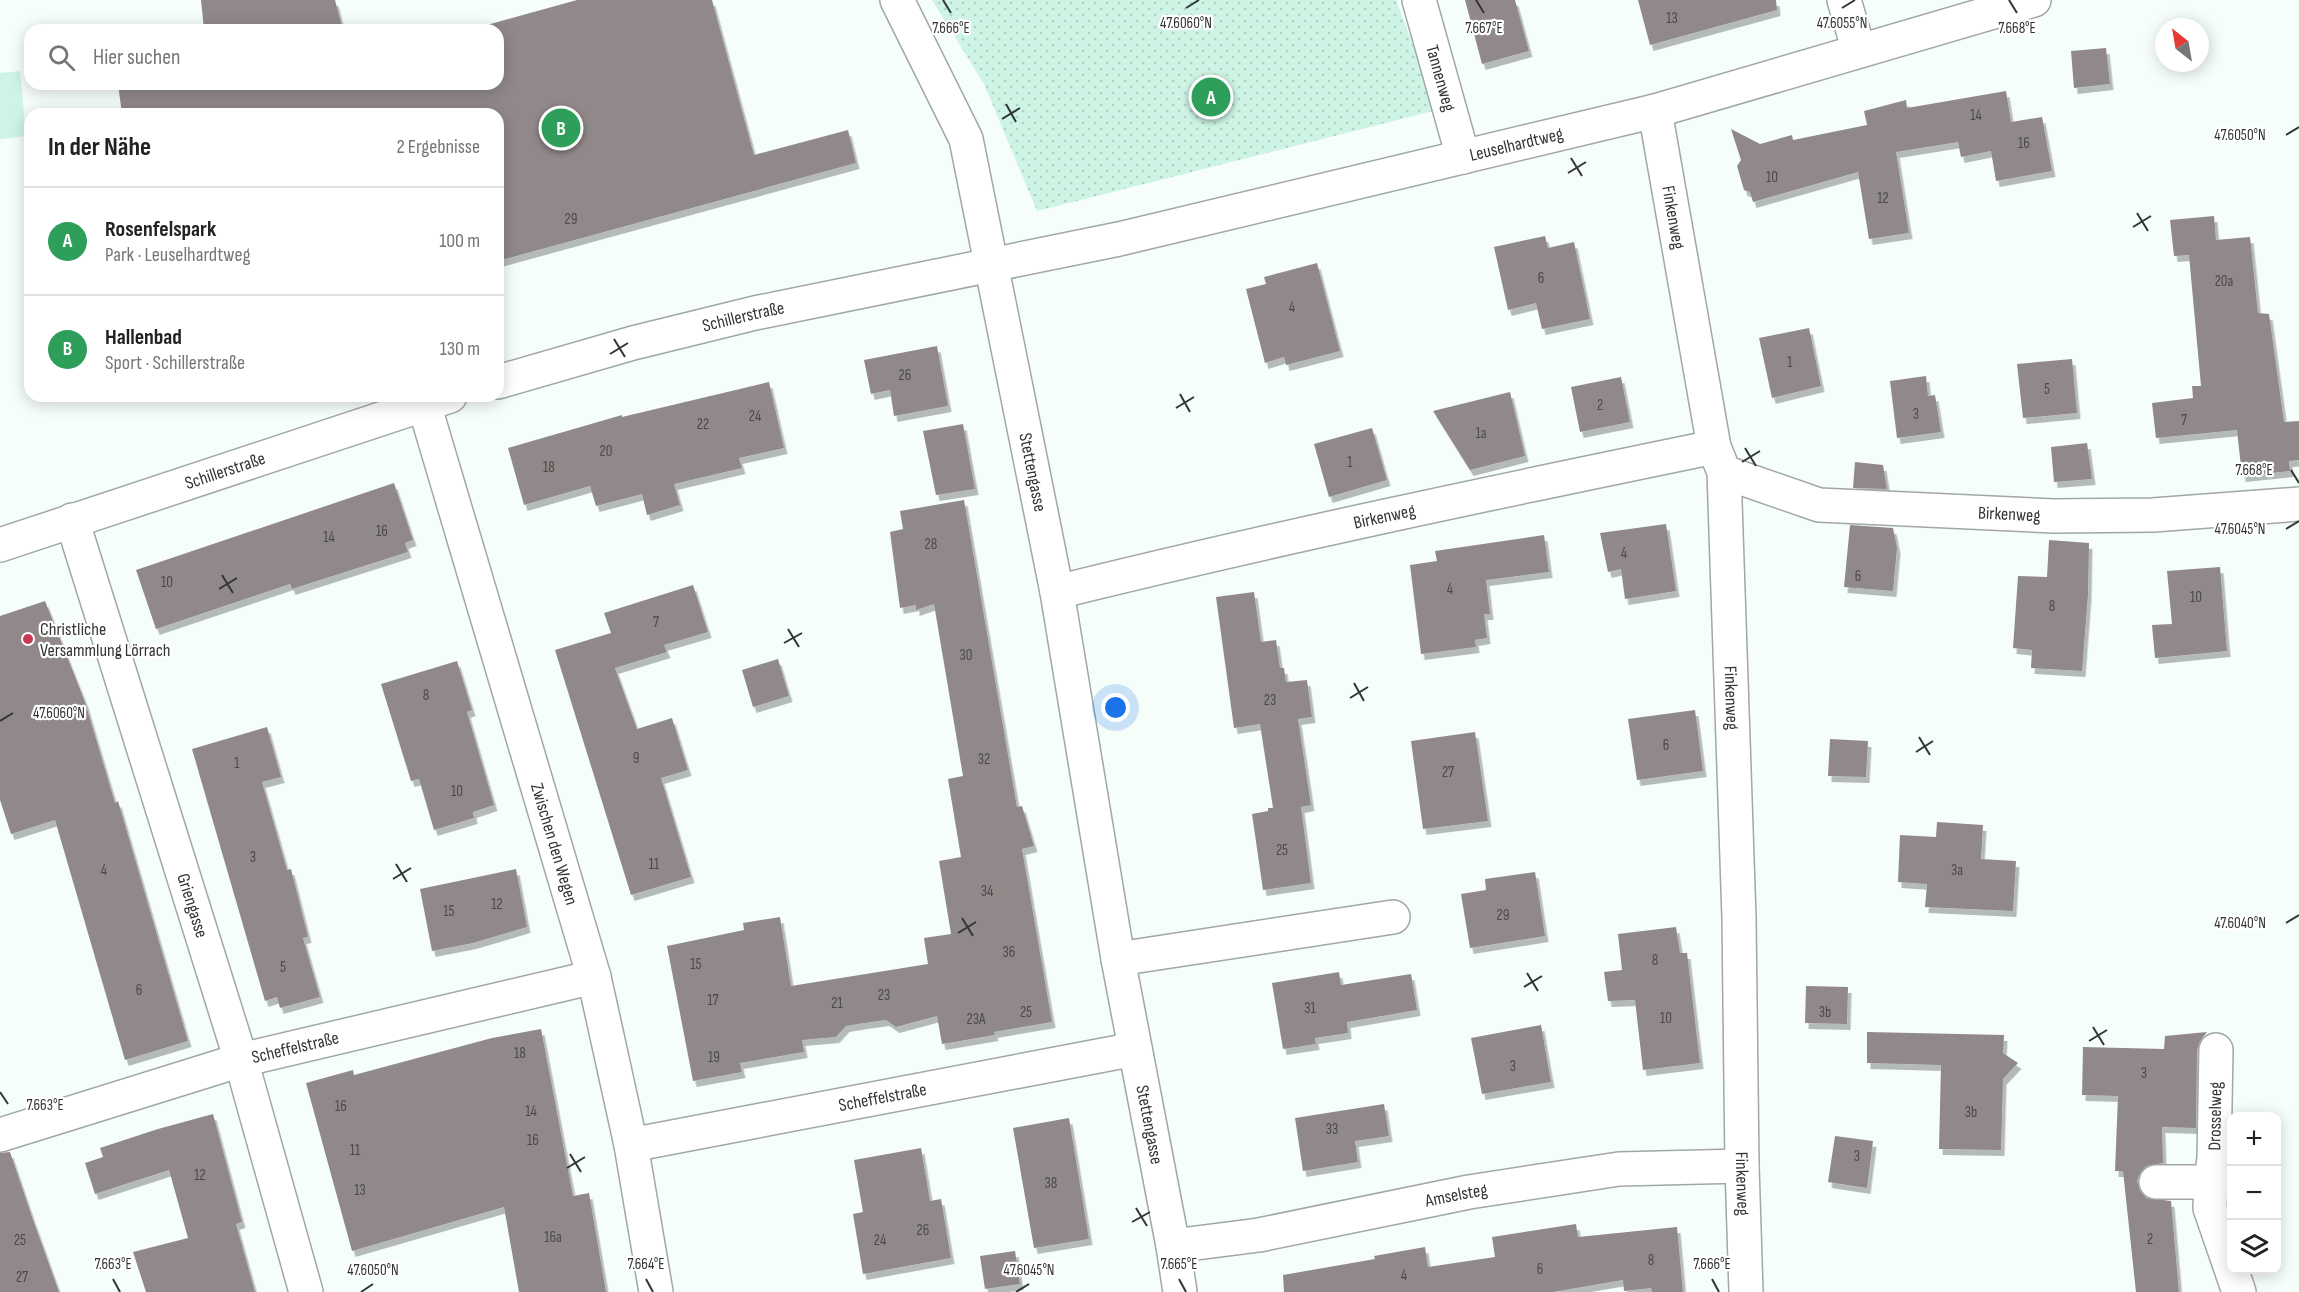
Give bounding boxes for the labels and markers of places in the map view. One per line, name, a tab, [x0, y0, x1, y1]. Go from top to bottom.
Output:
pin: A	[1192, 74, 1230, 120]
pin: B	[542, 106, 580, 150]
place label: Christliche Versammlung Lörrach	[40, 619, 171, 661]
marker: Christliche Versammlung Lörrach	[21, 632, 35, 646]

